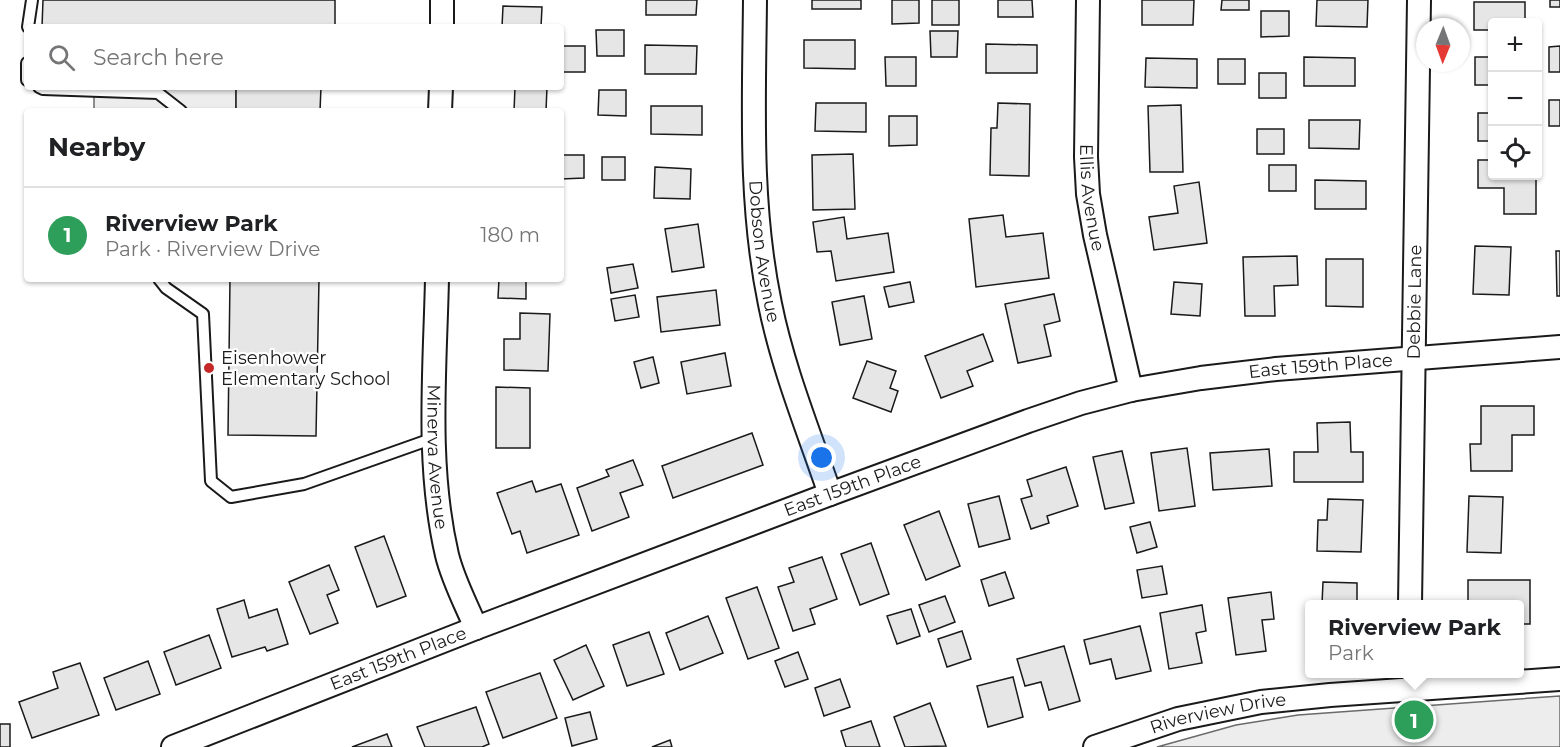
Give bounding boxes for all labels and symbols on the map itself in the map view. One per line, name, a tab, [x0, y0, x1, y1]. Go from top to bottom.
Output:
north arrow	[1416, 18, 1470, 72]
street label: Ellis Avenue	[1075, 144, 1109, 254]
street label: Dobson Avenue	[744, 180, 785, 325]
street label: Debbie Lane	[1403, 244, 1426, 360]
place label: Eisenhower Elementary School	[221, 347, 391, 390]
street label: East 159th Place	[1247, 349, 1394, 383]
marker: Eisenhower Elementary School	[202, 361, 216, 375]
street label: Minerva Avenue	[422, 384, 453, 531]
your location	[807, 443, 836, 472]
street label: East 159th Place	[781, 450, 924, 521]
street label: East 159th Place	[327, 622, 470, 695]
street label: Riverview Drive	[1147, 689, 1287, 739]
pin: 1	[1394, 698, 1434, 742]

